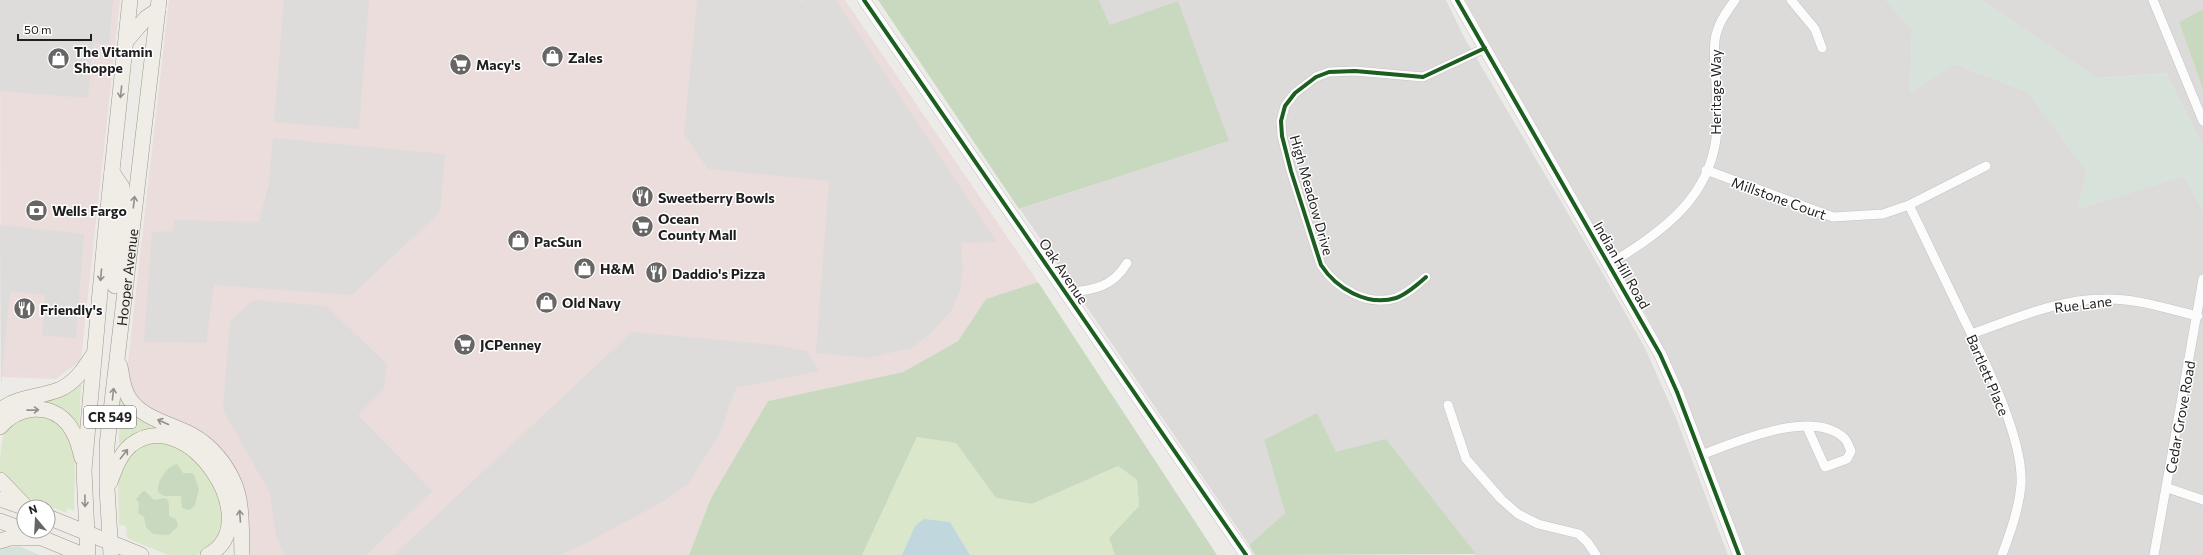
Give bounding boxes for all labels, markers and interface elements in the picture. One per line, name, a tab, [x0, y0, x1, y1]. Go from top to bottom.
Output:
scale bar	[18, 16, 91, 42]
text: 50 m	[24, 22, 52, 36]
place label: The Vitamin Shoppe	[74, 43, 153, 76]
shop icon: Zales	[539, 44, 565, 70]
shop icon: The Vitamin Shoppe	[45, 46, 71, 72]
place label: Zales	[568, 49, 603, 66]
street label: Heritage Way	[1707, 49, 1724, 135]
supermarket icon: Macy's	[448, 51, 474, 77]
place label: Macy's	[476, 56, 521, 73]
one-way arrow	[117, 85, 124, 98]
street label: High Meadow Drive	[1287, 133, 1337, 257]
street label: Millstone Court	[1729, 173, 1829, 223]
restaurant icon: Sweetberry Bowls	[630, 184, 656, 210]
place label: Sweetberry Bowls	[658, 189, 775, 206]
one-way arrow	[131, 196, 138, 209]
bank icon: Wells Fargo	[24, 197, 50, 223]
place label: Wells Fargo	[52, 202, 127, 219]
place label: Ocean County Mall	[658, 210, 737, 243]
supermarket icon: Ocean County Mall	[630, 213, 656, 239]
street label: Indian Hill Road	[1590, 218, 1654, 312]
street label: Hooper Avenue	[112, 228, 141, 327]
shop icon: PacSun	[506, 228, 532, 254]
place label: PacSun	[534, 233, 582, 250]
street label: Oak Avenue	[1036, 235, 1092, 307]
shop icon: H&M	[572, 255, 598, 281]
place label: H&M	[600, 260, 635, 277]
restaurant icon: Daddio's Pizza	[644, 260, 670, 286]
place label: Daddio's Pizza	[672, 265, 765, 282]
one-way arrow	[97, 268, 105, 281]
shop icon: Old Navy	[534, 289, 560, 315]
street label: Rue Lane	[2053, 292, 2113, 316]
place label: Old Navy	[562, 294, 621, 311]
restaurant icon: Friendly's	[11, 296, 37, 322]
place label: Friendly's	[40, 301, 103, 318]
supermarket icon: JCPenney	[452, 331, 478, 357]
street label: Bartlett Place	[1963, 332, 2013, 418]
place label: JCPenney	[480, 336, 542, 353]
street label: Cedar Grove Road	[2162, 359, 2198, 475]
one-way arrow	[109, 388, 116, 401]
one-way arrow	[26, 406, 39, 414]
road number: CR 549	[84, 406, 136, 428]
one-way arrow	[158, 418, 170, 425]
one-way arrow	[120, 448, 128, 459]
one-way arrow	[81, 494, 89, 507]
north arrow	[16, 499, 56, 539]
text: N	[27, 502, 39, 516]
one-way arrow	[236, 510, 243, 523]

